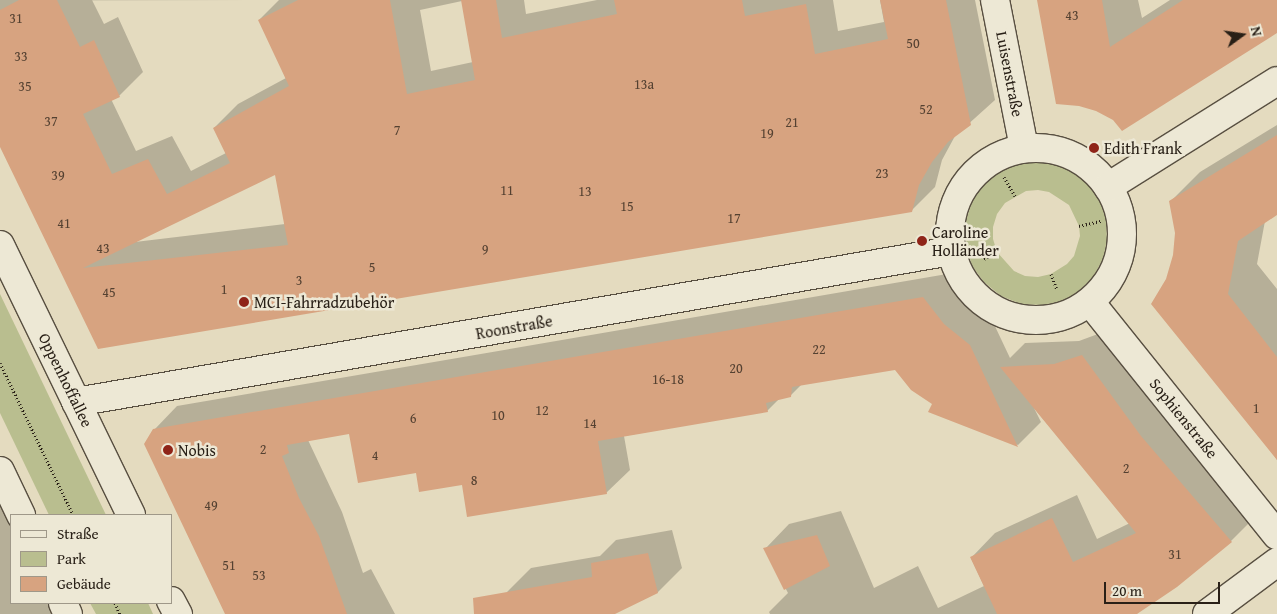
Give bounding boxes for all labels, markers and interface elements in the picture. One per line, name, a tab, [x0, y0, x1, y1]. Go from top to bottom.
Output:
house number: 43	[1065, 7, 1079, 23]
house number: 31	[9, 10, 23, 26]
north arrow	[1217, 10, 1267, 60]
text: N	[1246, 24, 1267, 38]
street label: Luisenstraße	[992, 30, 1028, 118]
house number: 50	[906, 35, 920, 51]
house number: 33	[14, 48, 28, 64]
house number: 13a	[634, 76, 654, 92]
house number: 35	[18, 78, 32, 94]
house number: 52	[919, 101, 933, 117]
house number: 37	[44, 113, 58, 129]
house number: 21	[785, 114, 799, 130]
house number: 7	[394, 122, 400, 138]
house number: 19	[760, 125, 774, 141]
place label: Edith Frank	[1104, 138, 1182, 158]
marker: Edith Frank	[1088, 142, 1100, 154]
house number: 23	[875, 165, 889, 181]
house number: 39	[51, 167, 65, 183]
house number: 11	[500, 182, 514, 198]
house number: 13	[578, 183, 592, 199]
house number: 15	[620, 198, 634, 214]
house number: 17	[727, 210, 741, 226]
house number: 41	[57, 215, 71, 231]
place label: Caroline Holländer	[932, 222, 999, 260]
marker: Caroline Holländer	[916, 235, 928, 247]
house number: 43	[96, 240, 110, 256]
house number: 9	[482, 241, 488, 257]
house number: 5	[369, 259, 375, 275]
house number: 3	[296, 272, 302, 288]
house number: 1	[221, 281, 227, 297]
house number: 45	[102, 284, 116, 300]
place label: MCI-Fahrradzubehör	[254, 292, 394, 312]
marker: MCI-Fahrradzubehör	[238, 296, 250, 308]
street label: Roonstraße	[474, 311, 554, 343]
street label: Oppenhoffallee	[35, 330, 97, 430]
house number: 22	[812, 341, 826, 357]
house number: 20	[729, 360, 743, 376]
house number: 16-18	[652, 371, 684, 387]
street label: Sophienstraße	[1146, 374, 1222, 462]
house number: 1	[1253, 400, 1259, 416]
house number: 12	[535, 402, 549, 418]
house number: 10	[491, 407, 505, 423]
house number: 6	[410, 410, 416, 426]
house number: 14	[583, 415, 597, 431]
place label: Nobis	[178, 440, 216, 460]
house number: 2	[260, 441, 266, 457]
marker: Nobis	[162, 444, 174, 456]
house number: 4	[372, 447, 378, 463]
house number: 2	[1123, 460, 1129, 476]
house number: 8	[471, 472, 477, 488]
house number: 49	[204, 497, 218, 513]
legend	[10, 514, 172, 604]
text: Straße	[57, 523, 99, 544]
house number: 31	[1168, 546, 1182, 562]
text: Park	[57, 548, 86, 569]
house number: 51	[222, 557, 236, 573]
house number: 53	[252, 567, 266, 583]
scale bar	[1107, 572, 1223, 604]
text: Gebäude	[57, 573, 111, 594]
text: 20 m	[1112, 580, 1142, 601]

